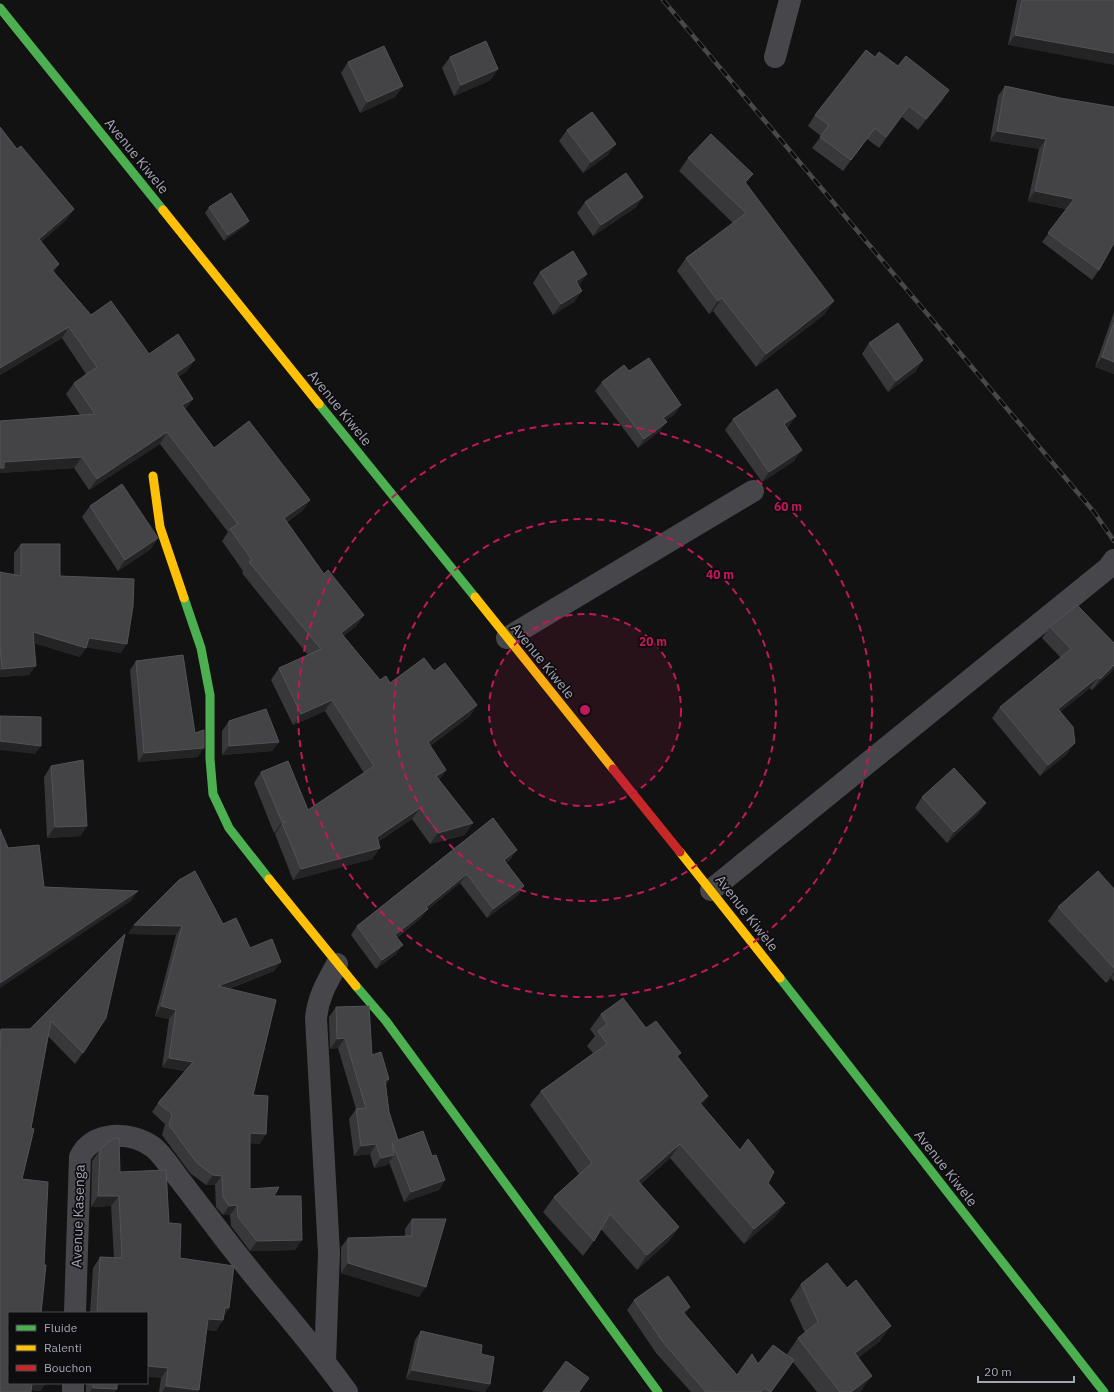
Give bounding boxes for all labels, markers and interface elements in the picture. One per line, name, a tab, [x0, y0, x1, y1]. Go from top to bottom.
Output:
street label: Avenue Kiwele	[101, 114, 173, 198]
street label: Avenue Kiwele	[304, 366, 376, 450]
text: 60 m	[774, 499, 802, 514]
text: 40 m	[706, 567, 734, 582]
street label: Avenue Kiwele	[507, 619, 579, 703]
text: 20 m	[639, 634, 667, 649]
centre of rings	[578, 703, 592, 717]
street label: Avenue Kiwele	[711, 871, 783, 955]
street label: Avenue Kiwele	[910, 1126, 982, 1210]
street label: Avenue Kasenga	[67, 1163, 89, 1268]
legend	[8, 1312, 148, 1384]
text: Fluide	[44, 1320, 78, 1335]
text: Ralenti	[44, 1340, 82, 1355]
scale bar	[978, 1358, 1074, 1384]
text: Bouchon	[44, 1360, 92, 1375]
text: 20 m	[984, 1364, 1012, 1379]

